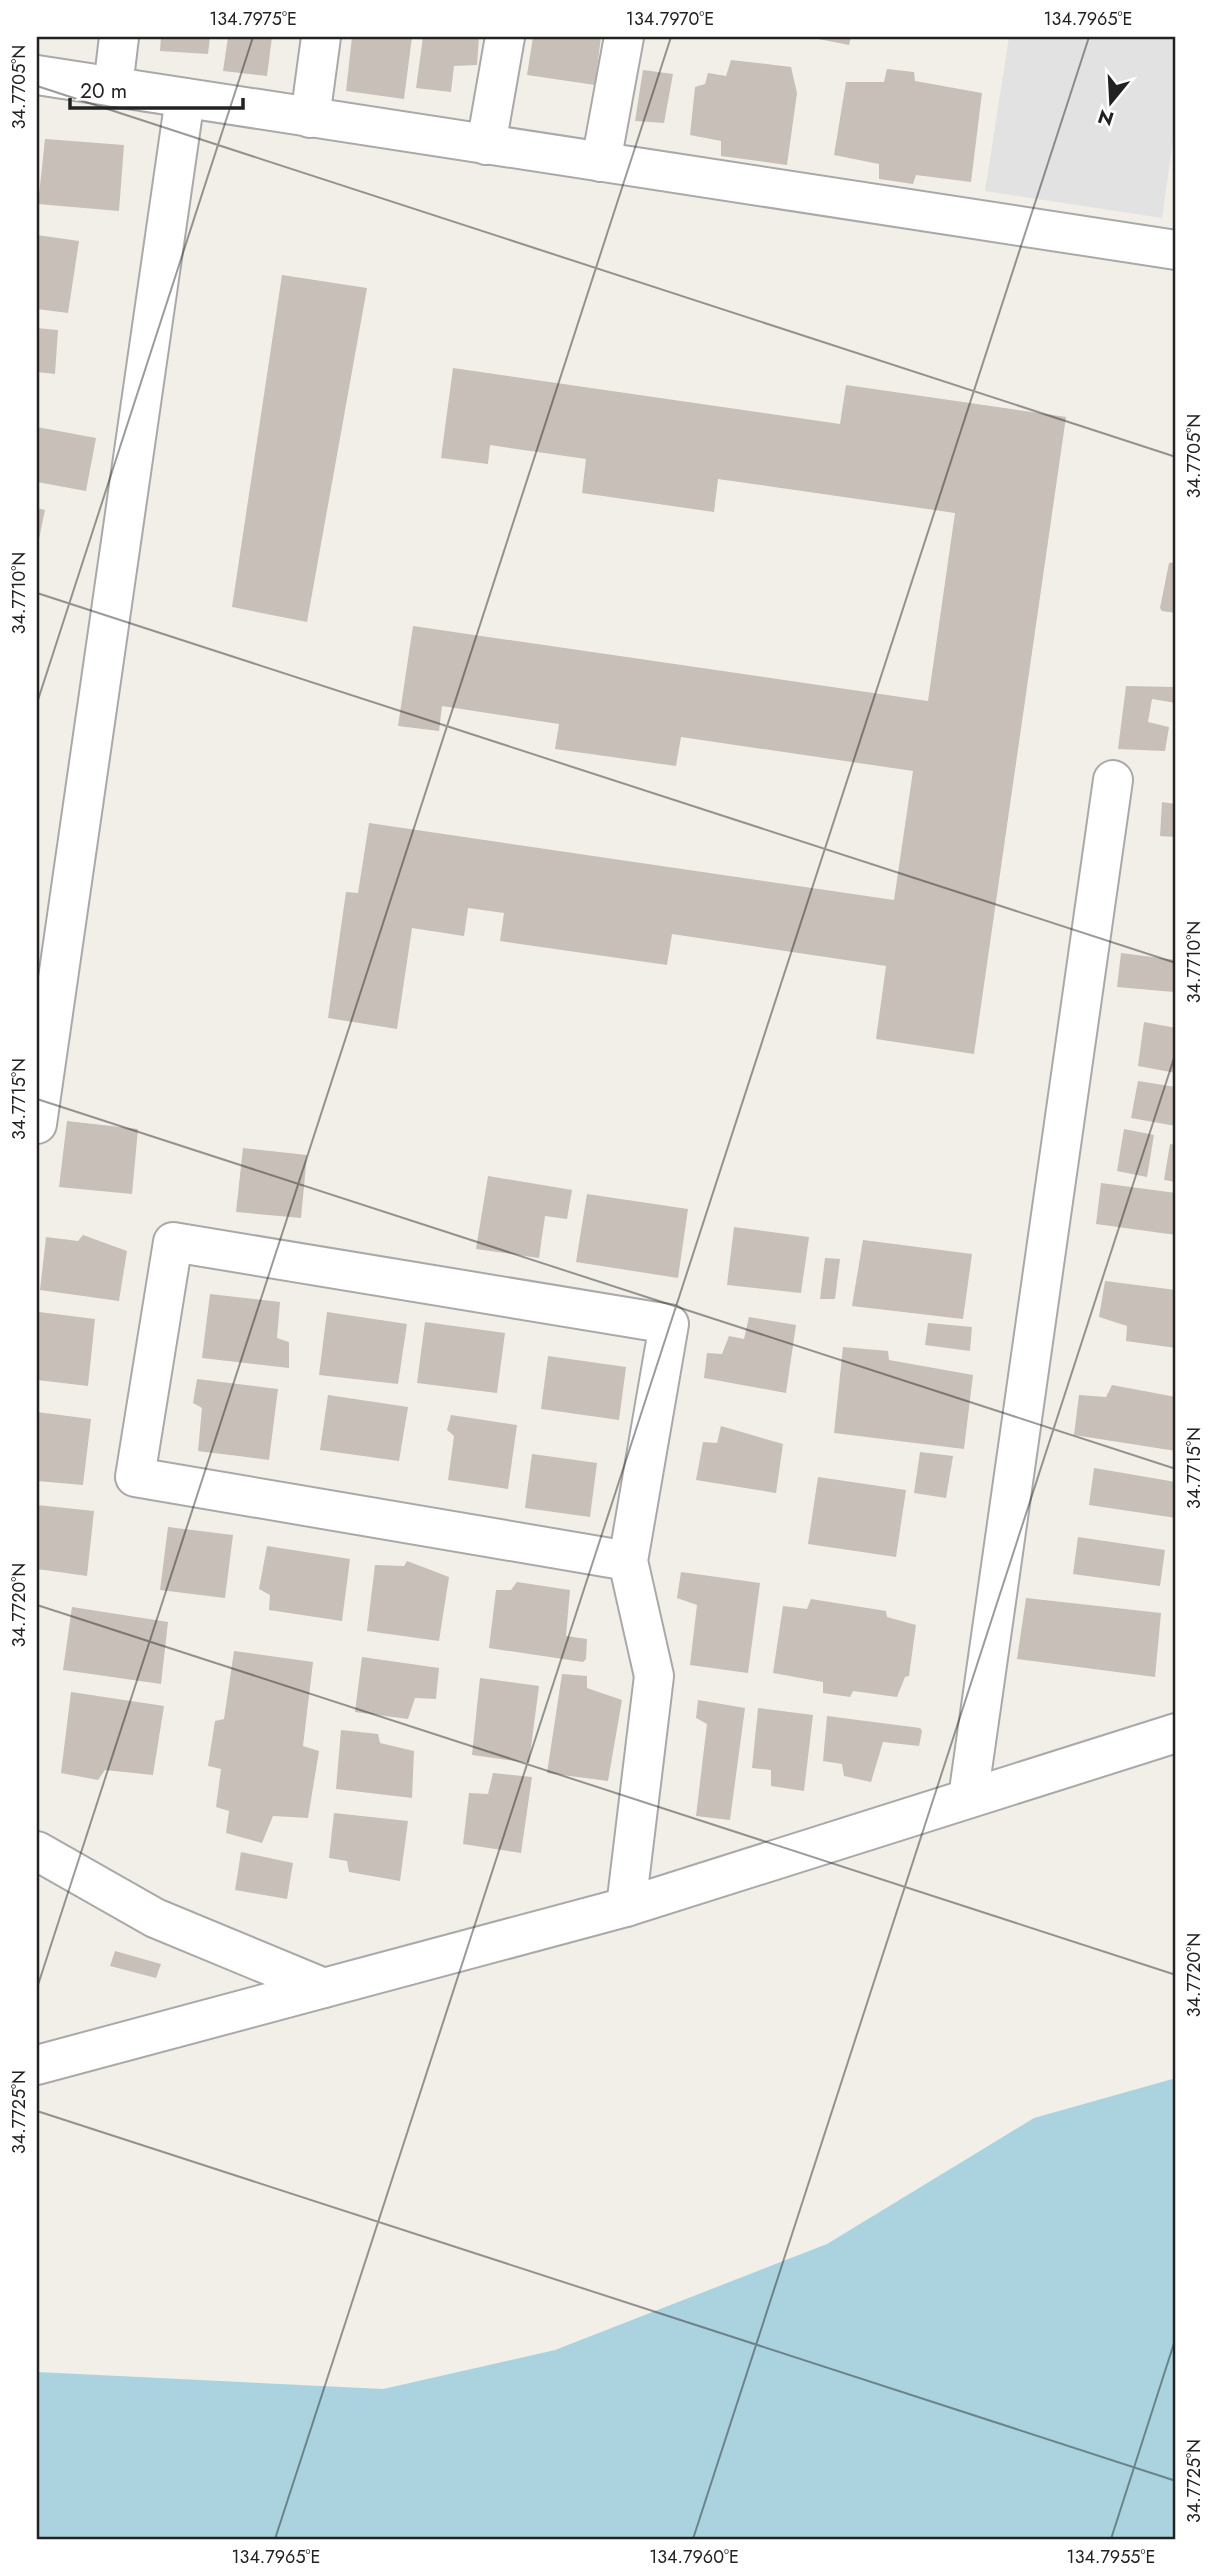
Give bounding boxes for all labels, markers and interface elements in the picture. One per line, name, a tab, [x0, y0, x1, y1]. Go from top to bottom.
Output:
text: 134.7975°E	[209, 6, 297, 32]
text: 134.7970°E	[626, 6, 714, 32]
text: 134.7965°E	[1043, 6, 1133, 32]
text: 34.7705°N	[6, 45, 32, 129]
scale bar	[70, 66, 243, 110]
north arrow	[1076, 66, 1146, 136]
text: 20 m	[80, 76, 127, 106]
text: N	[1095, 103, 1117, 133]
text: 34.7705°N	[1181, 414, 1207, 498]
text: 34.7710°N	[6, 552, 32, 634]
text: 34.7710°N	[1181, 921, 1207, 1003]
text: 34.7715°N	[6, 1058, 32, 1140]
text: 34.7715°N	[1181, 1427, 1207, 1509]
text: 34.7720°N	[6, 1563, 32, 1647]
text: 34.7720°N	[1181, 1933, 1207, 2017]
text: 34.7725°N	[6, 2070, 32, 2154]
text: 34.7725°N	[1181, 2439, 1207, 2523]
text: 134.7965°E	[231, 2544, 321, 2570]
text: 134.7960°E	[649, 2544, 739, 2570]
text: 134.7955°E	[1067, 2544, 1155, 2570]

